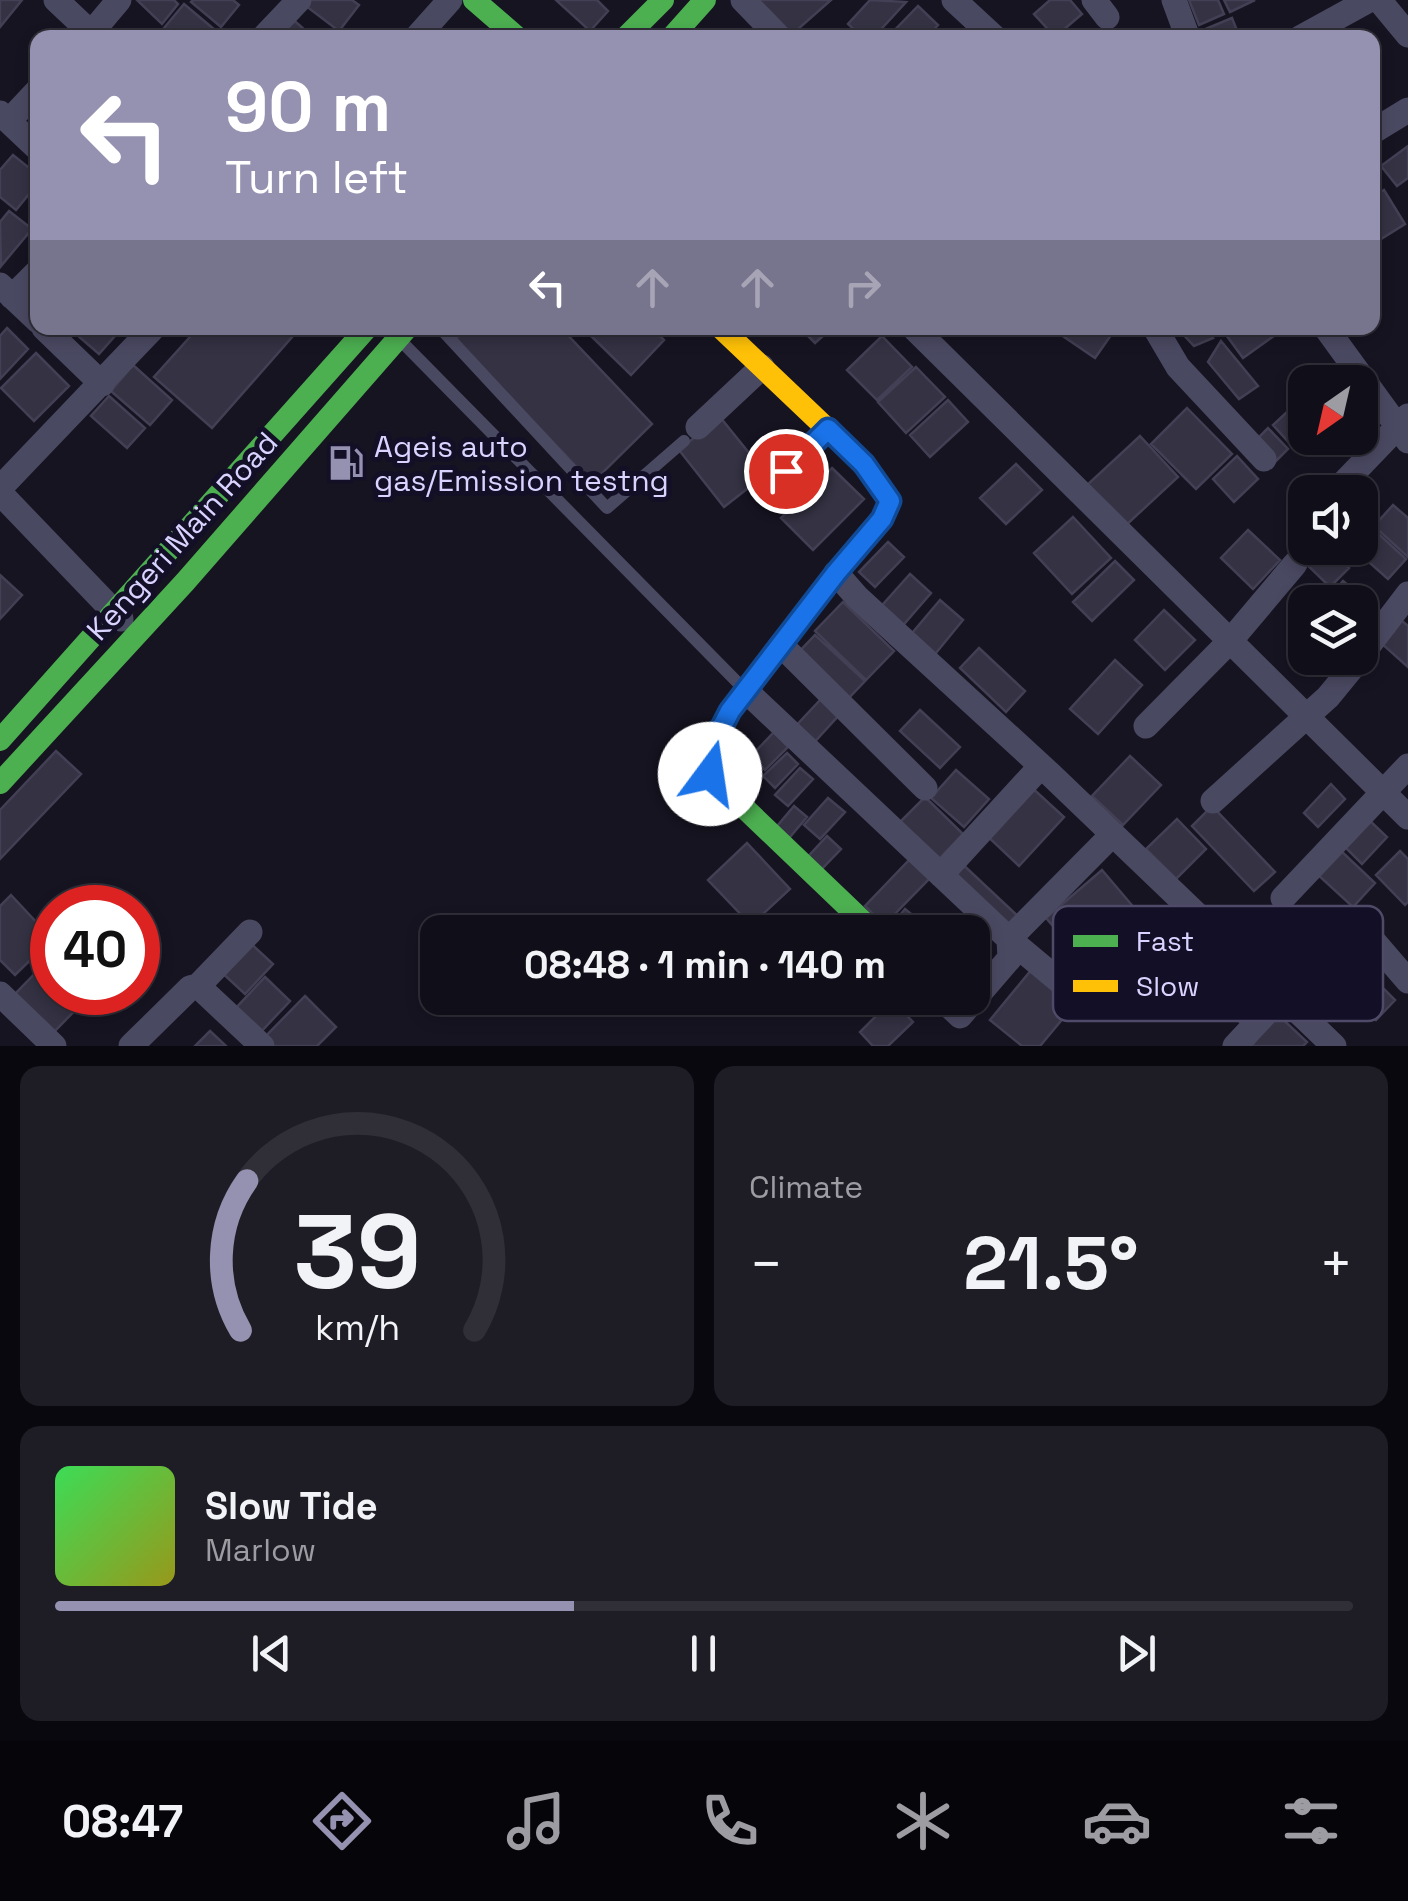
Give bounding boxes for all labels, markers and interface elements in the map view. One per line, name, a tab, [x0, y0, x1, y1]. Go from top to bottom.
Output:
text: 90 m	[225, 62, 391, 151]
icon: left	[60, 70, 190, 200]
text: Turn left	[225, 149, 408, 206]
icon: left	[520, 260, 575, 315]
icon: ahead	[625, 260, 680, 315]
icon: ahead	[730, 260, 785, 315]
icon: right	[835, 260, 890, 315]
north arrow	[1288, 365, 1378, 455]
map controls	[1288, 365, 1378, 675]
street label: Kengeri Main Road	[78, 424, 286, 648]
place label: Ageis auto gas/Emission testng	[374, 427, 669, 500]
pin	[744, 429, 829, 514]
fuel station icon: Ageis auto gas/Emission testng	[327, 444, 365, 482]
icon: arrive	[759, 444, 814, 499]
button: sound	[1288, 475, 1378, 565]
button: layers	[1288, 585, 1378, 675]
position arrow	[658, 722, 762, 826]
speed limit sign: 40	[30, 885, 160, 1015]
legend	[1053, 906, 1383, 1021]
text: Fast	[1136, 923, 1194, 959]
text: 08:48 · 1 min · 140 m	[524, 941, 886, 989]
text: Slow	[1136, 968, 1199, 1004]
text: Climate	[749, 1167, 863, 1207]
text: 39	[293, 1186, 421, 1318]
text: 21.5°	[963, 1215, 1139, 1311]
text: −	[749, 1229, 783, 1299]
text: +	[1319, 1229, 1353, 1299]
text: km/h	[314, 1305, 400, 1350]
text: Slow Tide	[205, 1482, 378, 1530]
text: Marlow	[205, 1530, 316, 1570]
icon: previous	[244, 1626, 299, 1681]
icon: pause	[676, 1626, 731, 1681]
icon: next	[1109, 1626, 1164, 1681]
icon: directions	[307, 1786, 377, 1856]
icon: music	[501, 1786, 571, 1856]
icon: phone	[695, 1786, 765, 1856]
icon: climate	[888, 1786, 958, 1856]
icon: car	[1082, 1786, 1152, 1856]
icon: filters	[1276, 1786, 1346, 1856]
text: 08:47	[62, 1793, 183, 1850]

